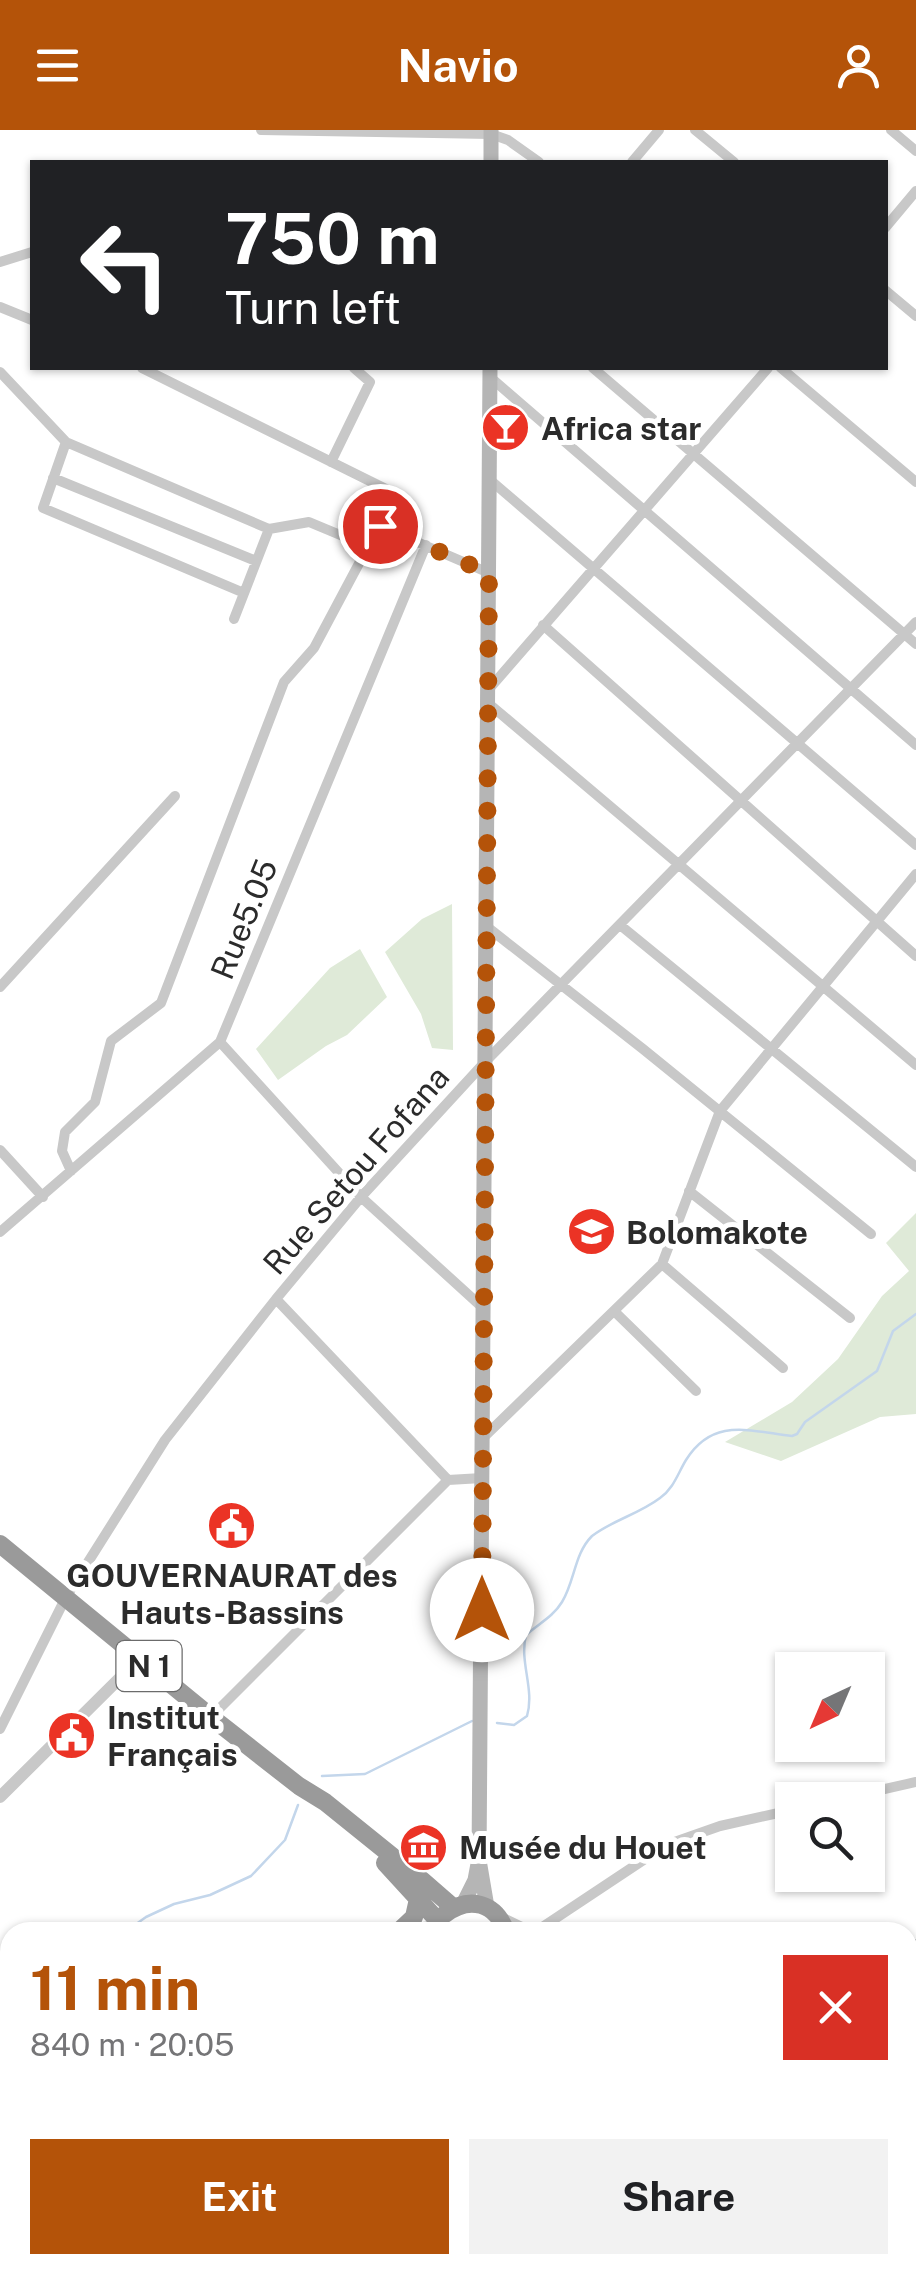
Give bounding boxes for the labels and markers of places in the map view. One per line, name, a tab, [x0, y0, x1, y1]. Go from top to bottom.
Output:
bar icon: Africa star	[480, 402, 532, 454]
place label: Africa star	[541, 410, 701, 447]
pin	[338, 484, 423, 569]
school or university icon: Bolomakote	[565, 1206, 617, 1258]
place label: Bolomakote	[626, 1214, 808, 1251]
public building icon: GOUVERNAURAT des Hauts-Bassins	[206, 1499, 258, 1551]
place label: GOUVERNAURAT des Hauts-Bassins	[66, 1557, 398, 1631]
place label: Institut Français	[107, 1699, 238, 1773]
public building icon: Institut Français	[46, 1709, 98, 1761]
museum icon: Musée du Houet	[398, 1821, 450, 1873]
place label: Musée du Houet	[459, 1829, 707, 1866]

